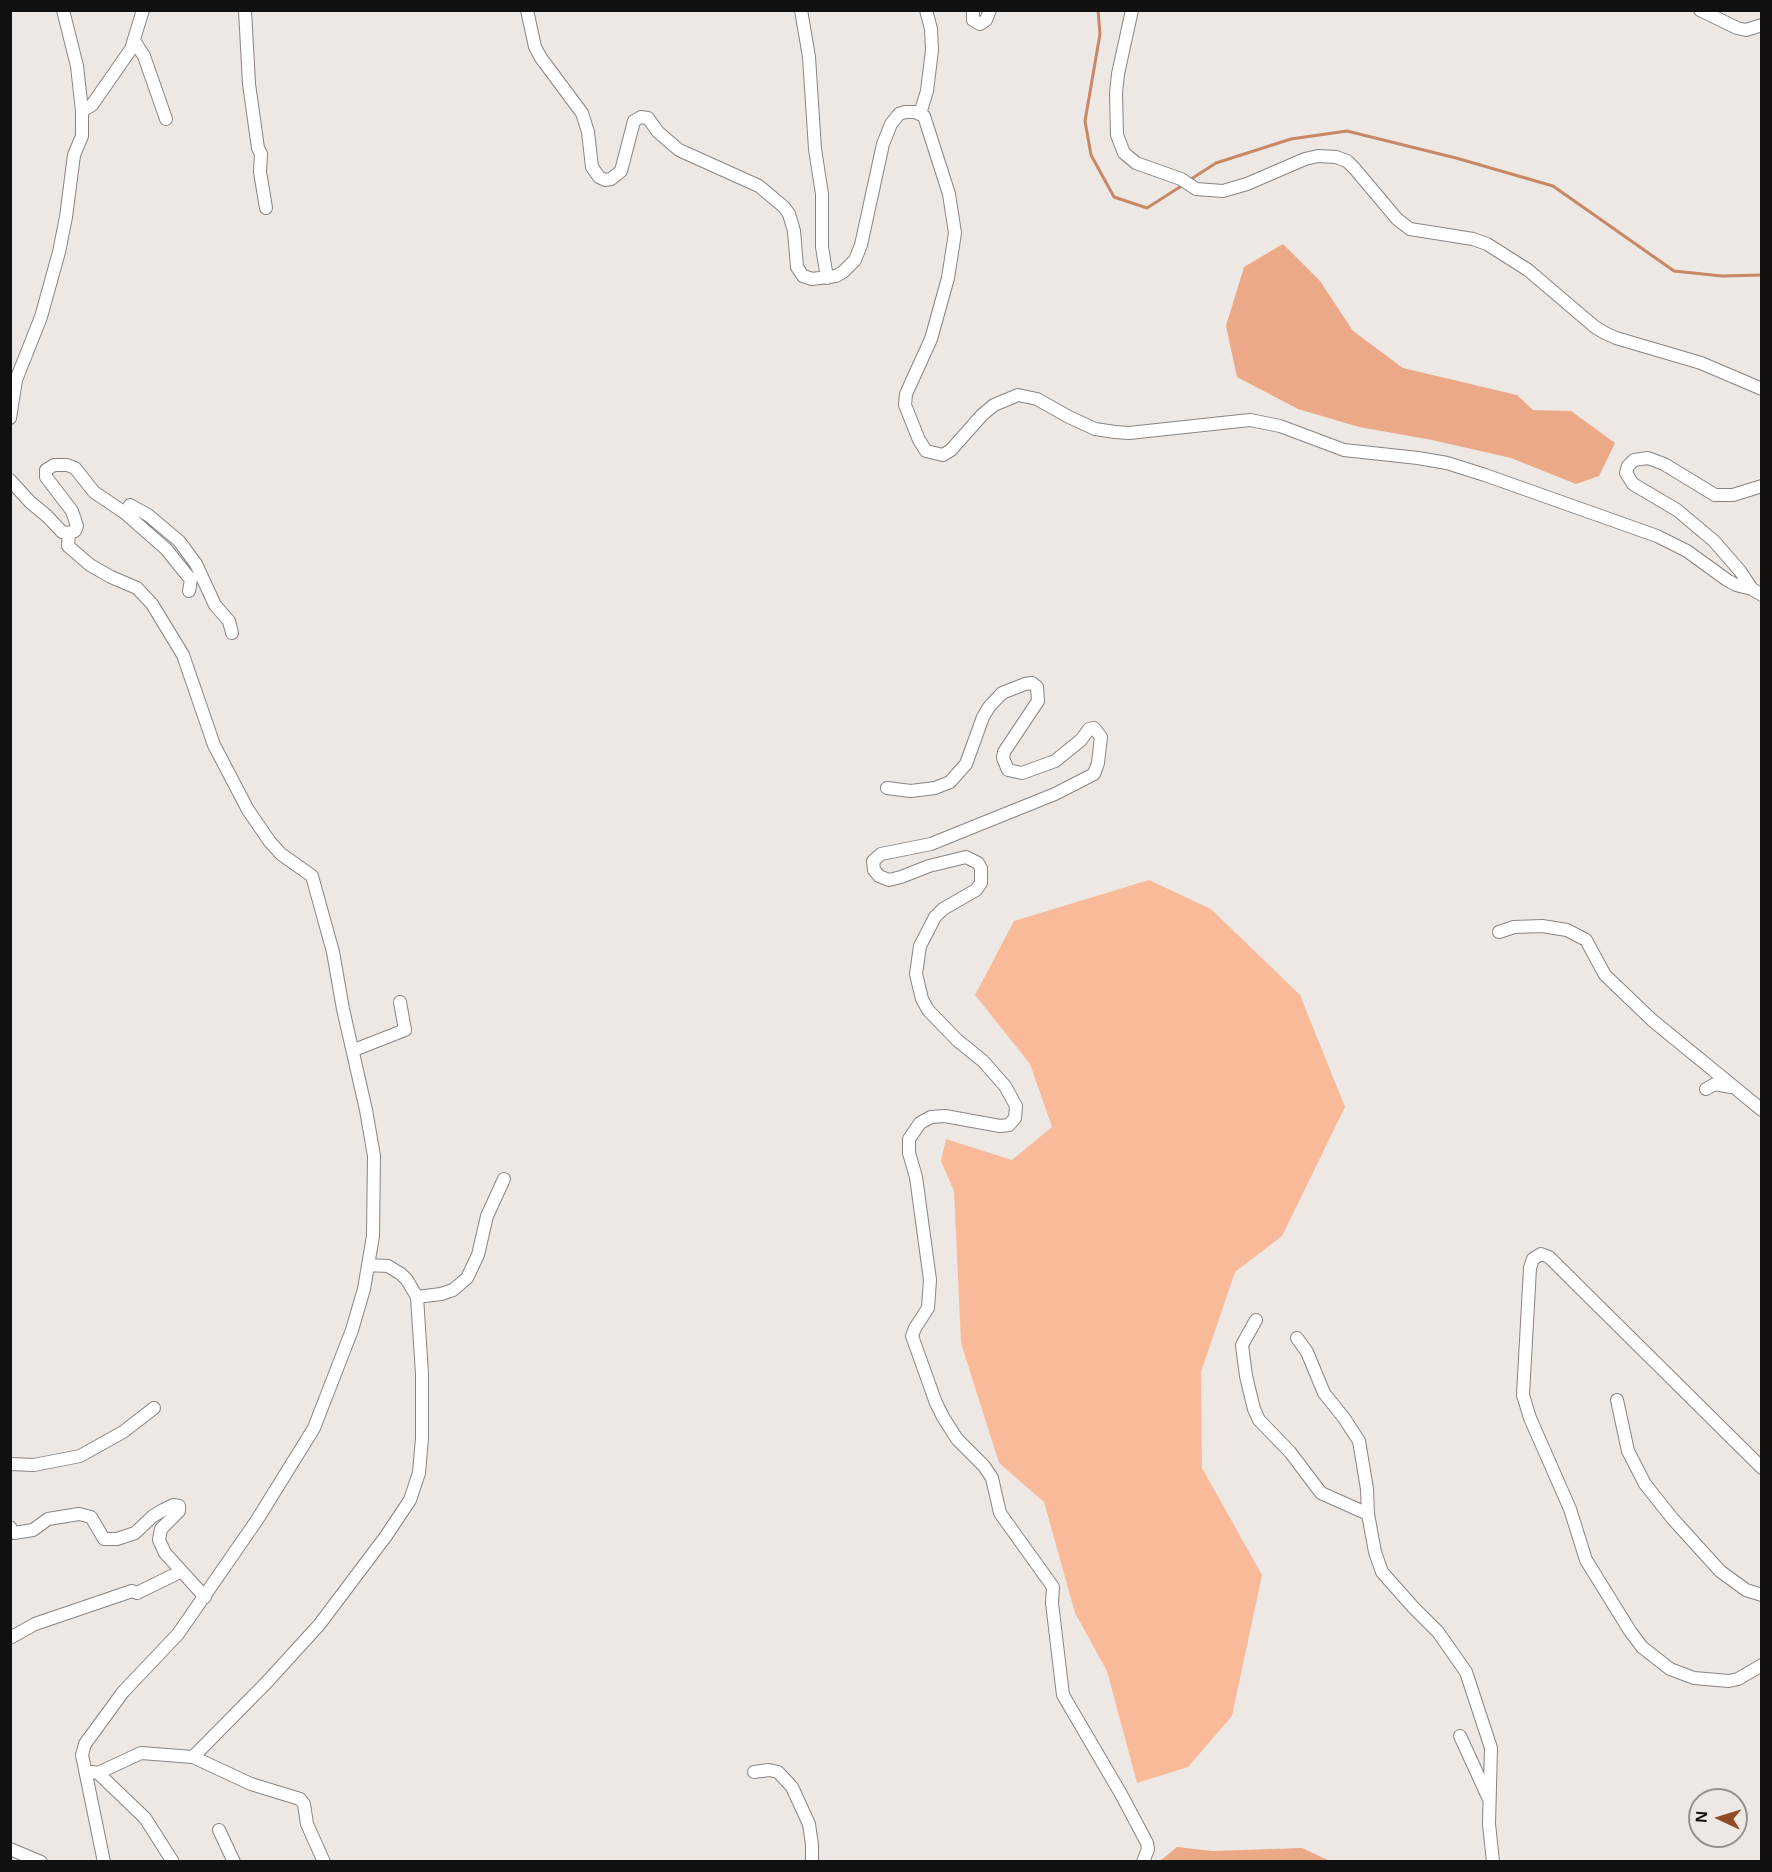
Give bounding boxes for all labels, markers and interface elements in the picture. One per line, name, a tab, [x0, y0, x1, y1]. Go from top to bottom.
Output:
north arrow	[1688, 1788, 1748, 1848]
text: N	[1693, 1810, 1710, 1823]

